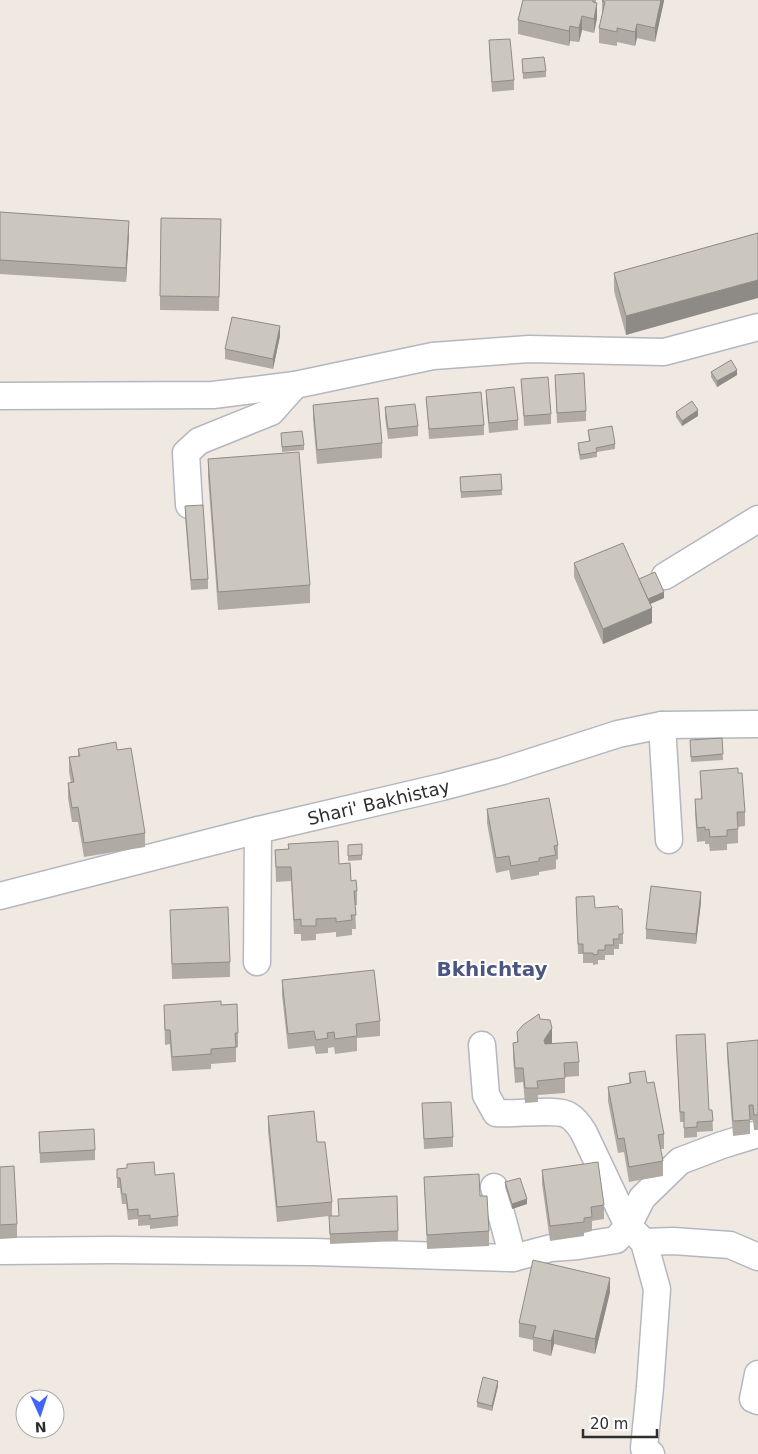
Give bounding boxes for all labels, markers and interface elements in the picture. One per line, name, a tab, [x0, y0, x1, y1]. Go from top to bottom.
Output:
street label: Shari' Bakhistay	[305, 775, 452, 829]
district label: Bkhichtay	[436, 957, 548, 981]
north arrow	[15, 1389, 65, 1439]
scale bar	[583, 1406, 657, 1438]
text: 20 m	[590, 1415, 628, 1433]
text: N	[34, 1419, 47, 1435]

